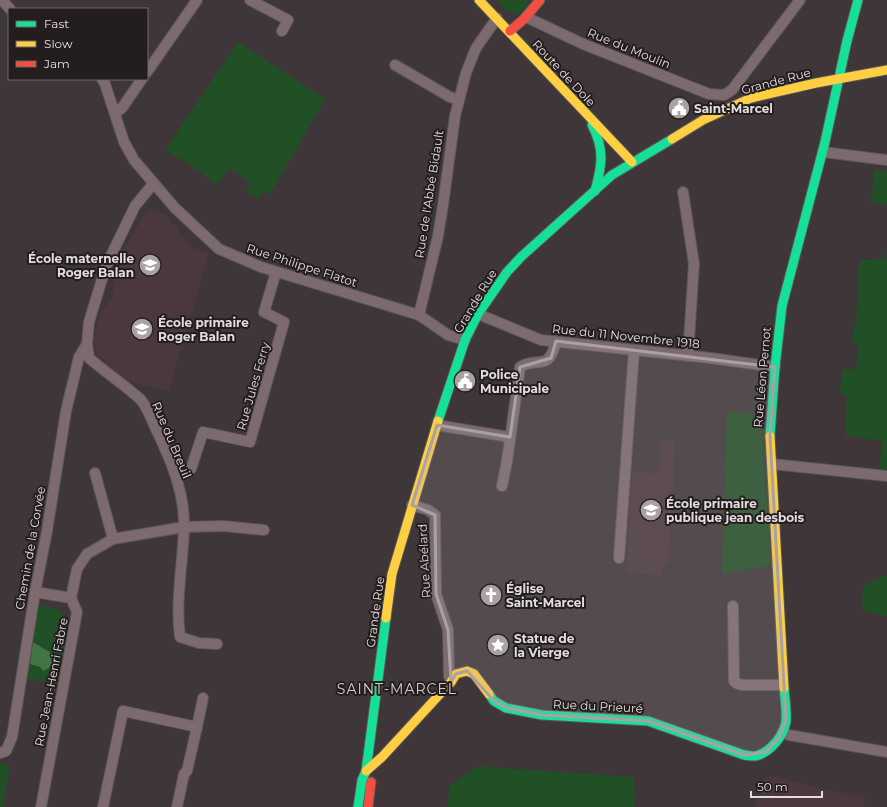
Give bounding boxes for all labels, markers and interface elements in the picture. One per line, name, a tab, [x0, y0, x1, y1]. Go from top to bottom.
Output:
legend	[8, 8, 148, 80]
text: Fast	[44, 16, 69, 31]
street label: Rue du Moulin	[585, 25, 673, 71]
text: Slow	[44, 36, 73, 51]
street label: Route de Dole	[529, 37, 599, 109]
text: Jam	[43, 56, 70, 71]
street label: Grande Rue	[740, 65, 812, 97]
public building icon: Saint-Marcel	[666, 95, 692, 121]
place label: Saint-Marcel	[694, 101, 773, 116]
street label: Rue de l'Abbé Bidault	[411, 129, 447, 259]
street label: Rue Philippe Flatot	[245, 240, 359, 290]
place label: École maternelle Roger Balan	[28, 251, 134, 280]
school or university icon: École maternelle Roger Balan	[137, 252, 163, 278]
street label: Grande Rue	[450, 267, 500, 335]
place label: École primaire Roger Balan	[158, 315, 249, 344]
school or university icon: École primaire Roger Balan	[129, 316, 155, 342]
street label: Rue du 11 Novembre 1918	[551, 321, 701, 351]
street label: Rue Léon Pernot	[750, 326, 774, 428]
street label: Rue Jules Ferry	[233, 340, 273, 432]
place label: Police Municipale	[480, 367, 549, 396]
public building icon: Police Municipale	[452, 368, 478, 394]
street label: Rue du Breuil	[149, 399, 195, 481]
street label: Chemin de la Corvée	[12, 485, 48, 611]
place label: École primaire publique jean desbois	[666, 496, 805, 525]
school or university icon: École primaire publique jean desbois	[638, 497, 664, 523]
street label: Rue Abélard	[415, 524, 433, 598]
street label: Grande Rue	[363, 576, 387, 648]
place label: Église Saint-Marcel	[506, 581, 585, 610]
church icon: Église Saint-Marcel	[478, 582, 504, 608]
street label: Rue Jean-Henri Fabre	[31, 616, 71, 748]
place label: Statue de la Vierge	[514, 631, 575, 660]
place icon: Statue de la Vierge	[485, 632, 511, 658]
district label: SAINT-MARCEL	[337, 680, 457, 698]
street label: Rue du Prieuré	[553, 696, 643, 716]
scale bar	[751, 773, 822, 799]
text: 50 m	[757, 779, 788, 794]

